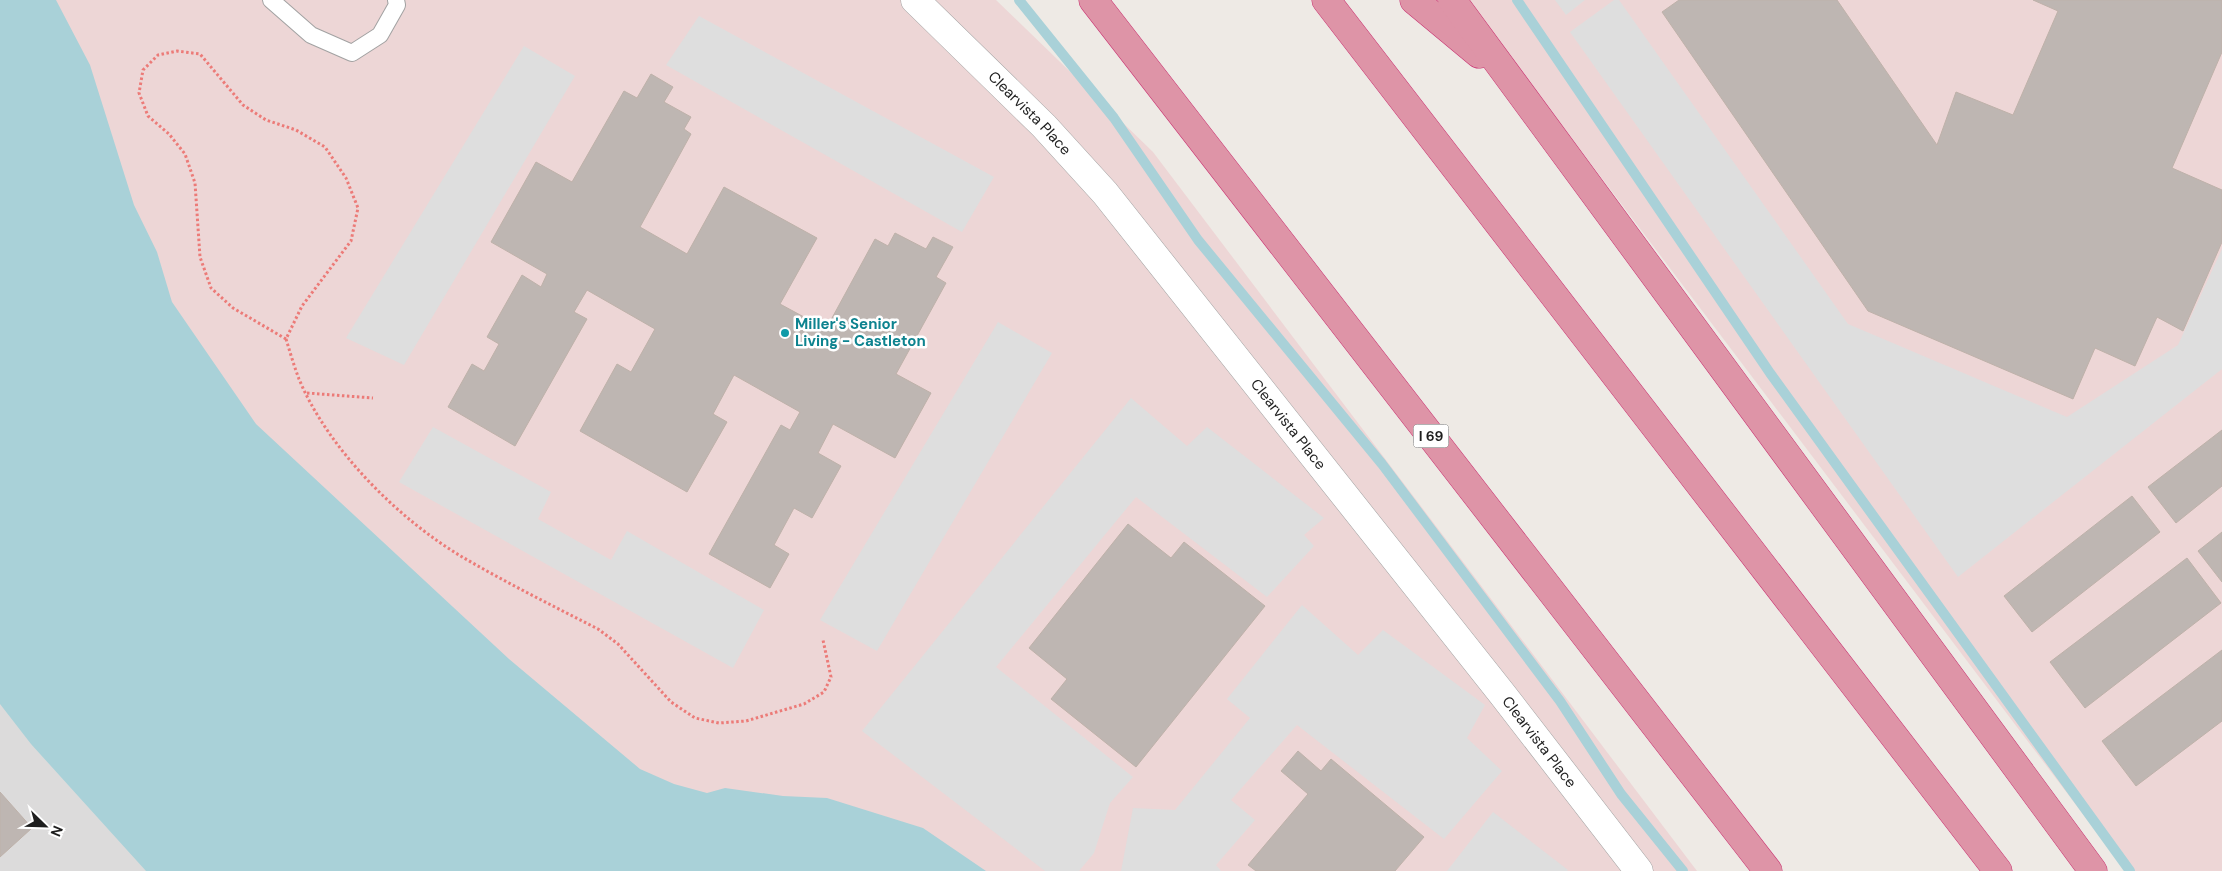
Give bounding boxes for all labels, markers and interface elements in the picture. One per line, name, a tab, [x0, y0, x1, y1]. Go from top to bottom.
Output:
street label: Clearvista Place	[984, 67, 1076, 159]
place label: Miller's Senior Living - Castleton	[795, 314, 926, 351]
marker: Miller's Senior Living - Castleton	[779, 327, 791, 339]
street label: Clearvista Place	[1246, 375, 1330, 474]
road number: I 69	[1414, 424, 1448, 448]
street label: Clearvista Place	[1498, 692, 1581, 792]
north arrow	[20, 801, 70, 851]
text: N	[47, 823, 67, 839]

